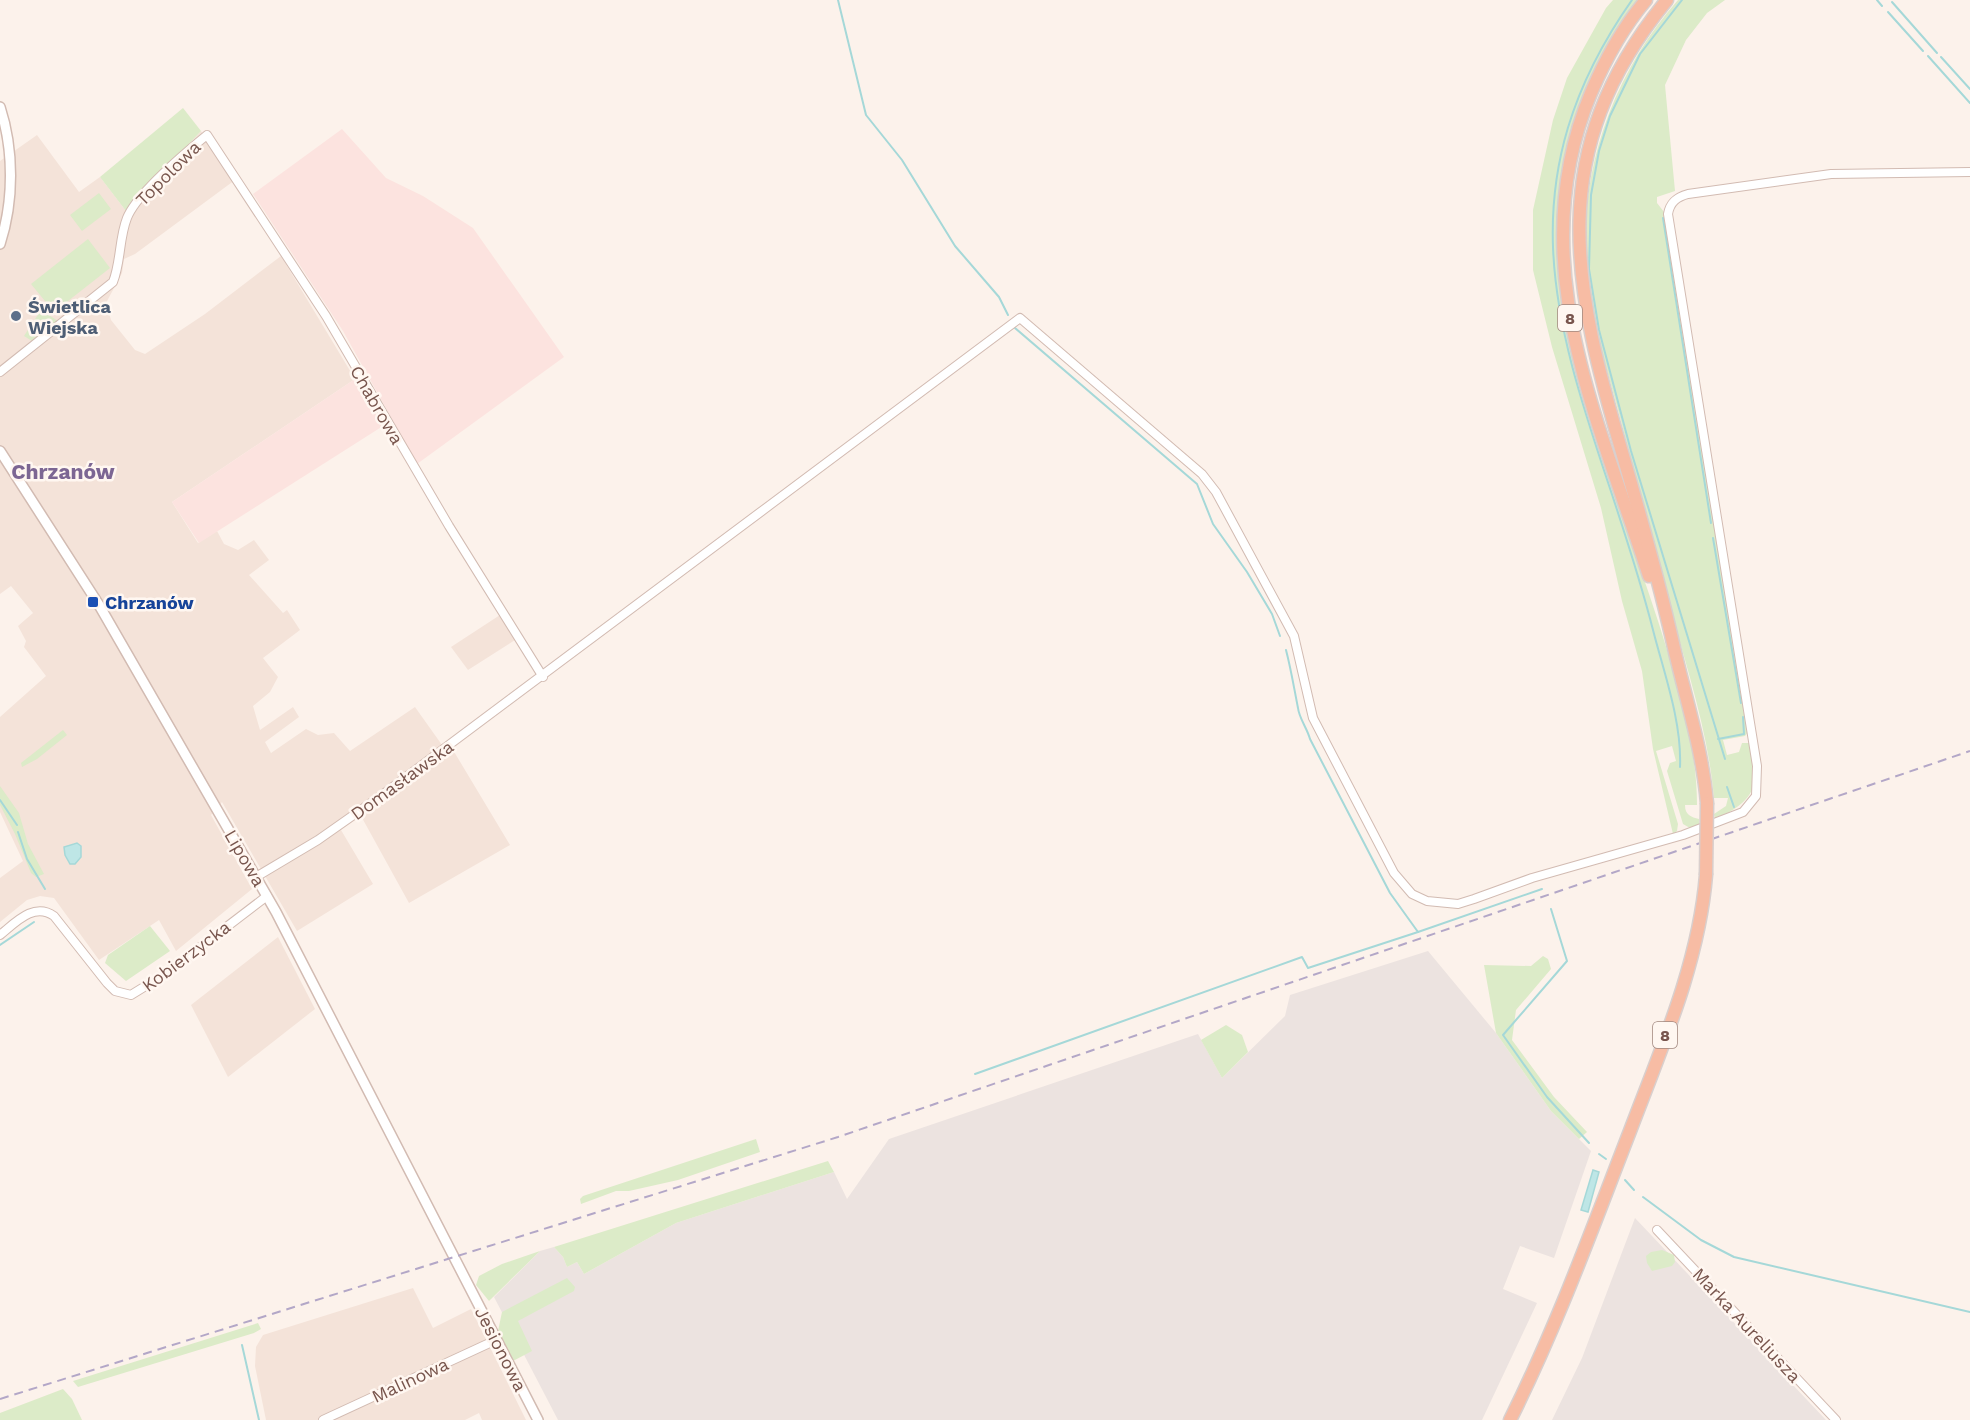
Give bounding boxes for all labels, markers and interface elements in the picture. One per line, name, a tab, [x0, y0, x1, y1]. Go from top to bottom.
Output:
street label: Topolowa	[131, 136, 205, 210]
place label: Świetlica Wiejska	[28, 296, 112, 338]
road number: 8	[1558, 305, 1582, 331]
marker: Świetlica Wiejska	[9, 309, 23, 323]
street label: Chabrowa	[346, 362, 408, 448]
district label: Chrzanów	[11, 459, 115, 484]
place label: Chrzanów	[105, 592, 195, 613]
marker: Chrzanów	[86, 595, 100, 609]
street label: Domasławska	[347, 736, 457, 824]
street label: Lipowa	[220, 826, 270, 890]
street label: Kobierzycka	[138, 916, 234, 996]
road number: 8	[1653, 1022, 1677, 1048]
street label: Marka Aureliusza	[1689, 1263, 1805, 1387]
street label: Jesionowa	[471, 1303, 531, 1395]
street label: Malinowa	[368, 1353, 452, 1407]

